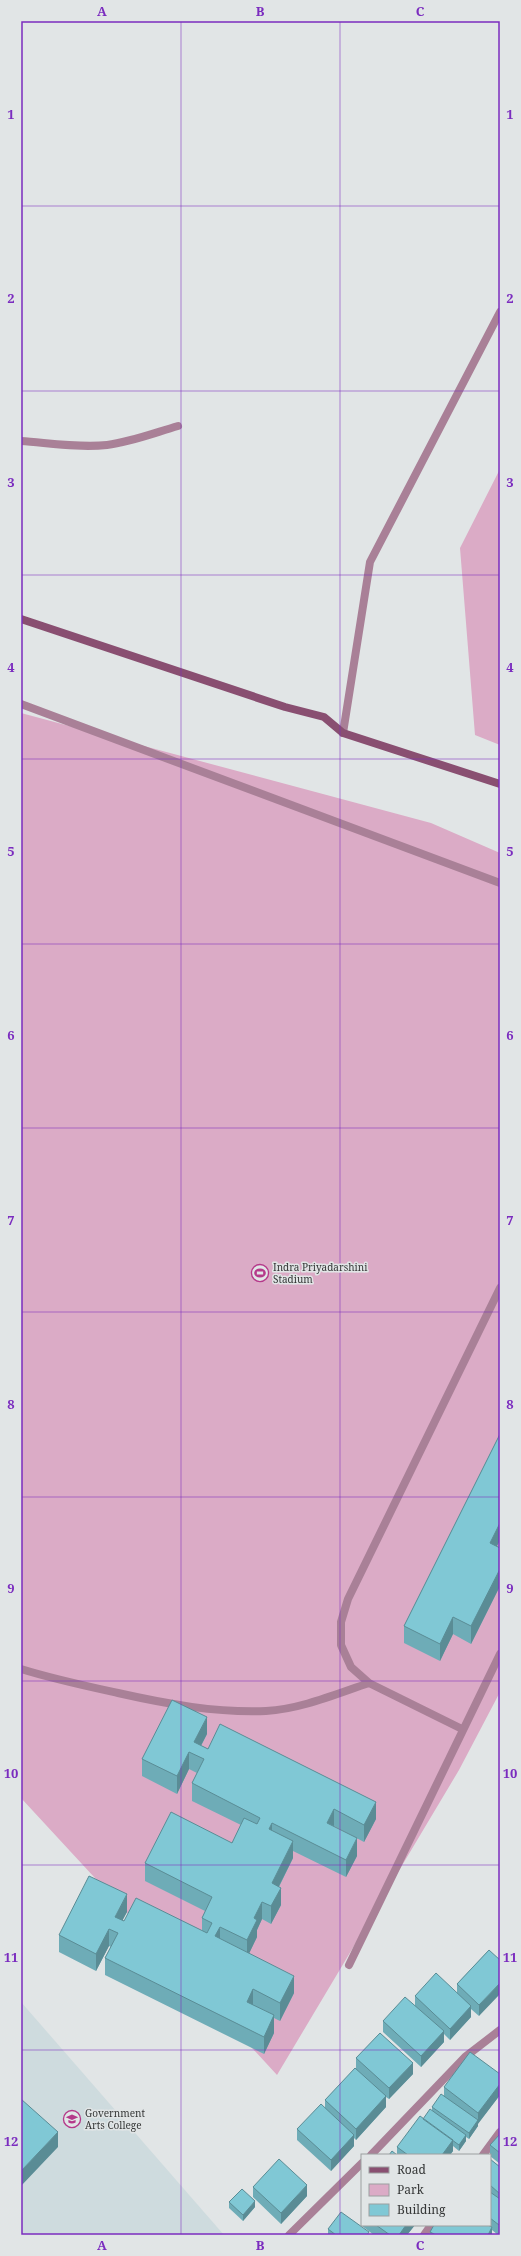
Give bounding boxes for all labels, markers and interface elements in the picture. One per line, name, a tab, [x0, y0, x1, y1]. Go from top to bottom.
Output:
text: A	[97, 2, 107, 20]
text: B	[256, 2, 265, 20]
text: C	[416, 2, 425, 20]
text: 1	[7, 105, 15, 123]
text: 1	[506, 105, 514, 123]
text: 2	[7, 289, 15, 307]
text: 2	[506, 289, 514, 307]
text: 3	[7, 473, 15, 491]
text: 3	[506, 473, 514, 491]
text: 4	[7, 658, 15, 676]
text: 4	[506, 658, 514, 676]
text: 5	[7, 842, 15, 860]
text: 5	[506, 842, 514, 860]
text: 6	[7, 1026, 15, 1044]
text: 6	[506, 1026, 514, 1044]
text: 7	[7, 1211, 15, 1229]
text: 7	[506, 1211, 514, 1229]
place label: Indra Priyadarshini Stadium	[273, 1260, 368, 1286]
sports icon: Indra Priyadarshini Stadium	[250, 1263, 270, 1283]
text: 8	[7, 1395, 15, 1413]
text: 8	[506, 1395, 514, 1413]
text: 9	[7, 1579, 15, 1597]
text: 9	[506, 1579, 514, 1597]
text: 10	[4, 1764, 18, 1782]
text: 10	[503, 1764, 517, 1782]
text: 11	[4, 1948, 18, 1966]
text: 11	[503, 1948, 517, 1966]
place label: Government Arts College	[85, 2106, 145, 2132]
school or university icon: Government Arts College	[62, 2109, 82, 2129]
text: 12	[4, 2132, 18, 2150]
text: 12	[503, 2132, 517, 2150]
legend	[361, 2154, 491, 2226]
text: Road	[397, 2161, 427, 2178]
text: Park	[397, 2181, 425, 2198]
text: Building	[397, 2201, 446, 2218]
text: A	[97, 2236, 107, 2254]
text: B	[256, 2236, 265, 2254]
text: C	[416, 2236, 425, 2254]

